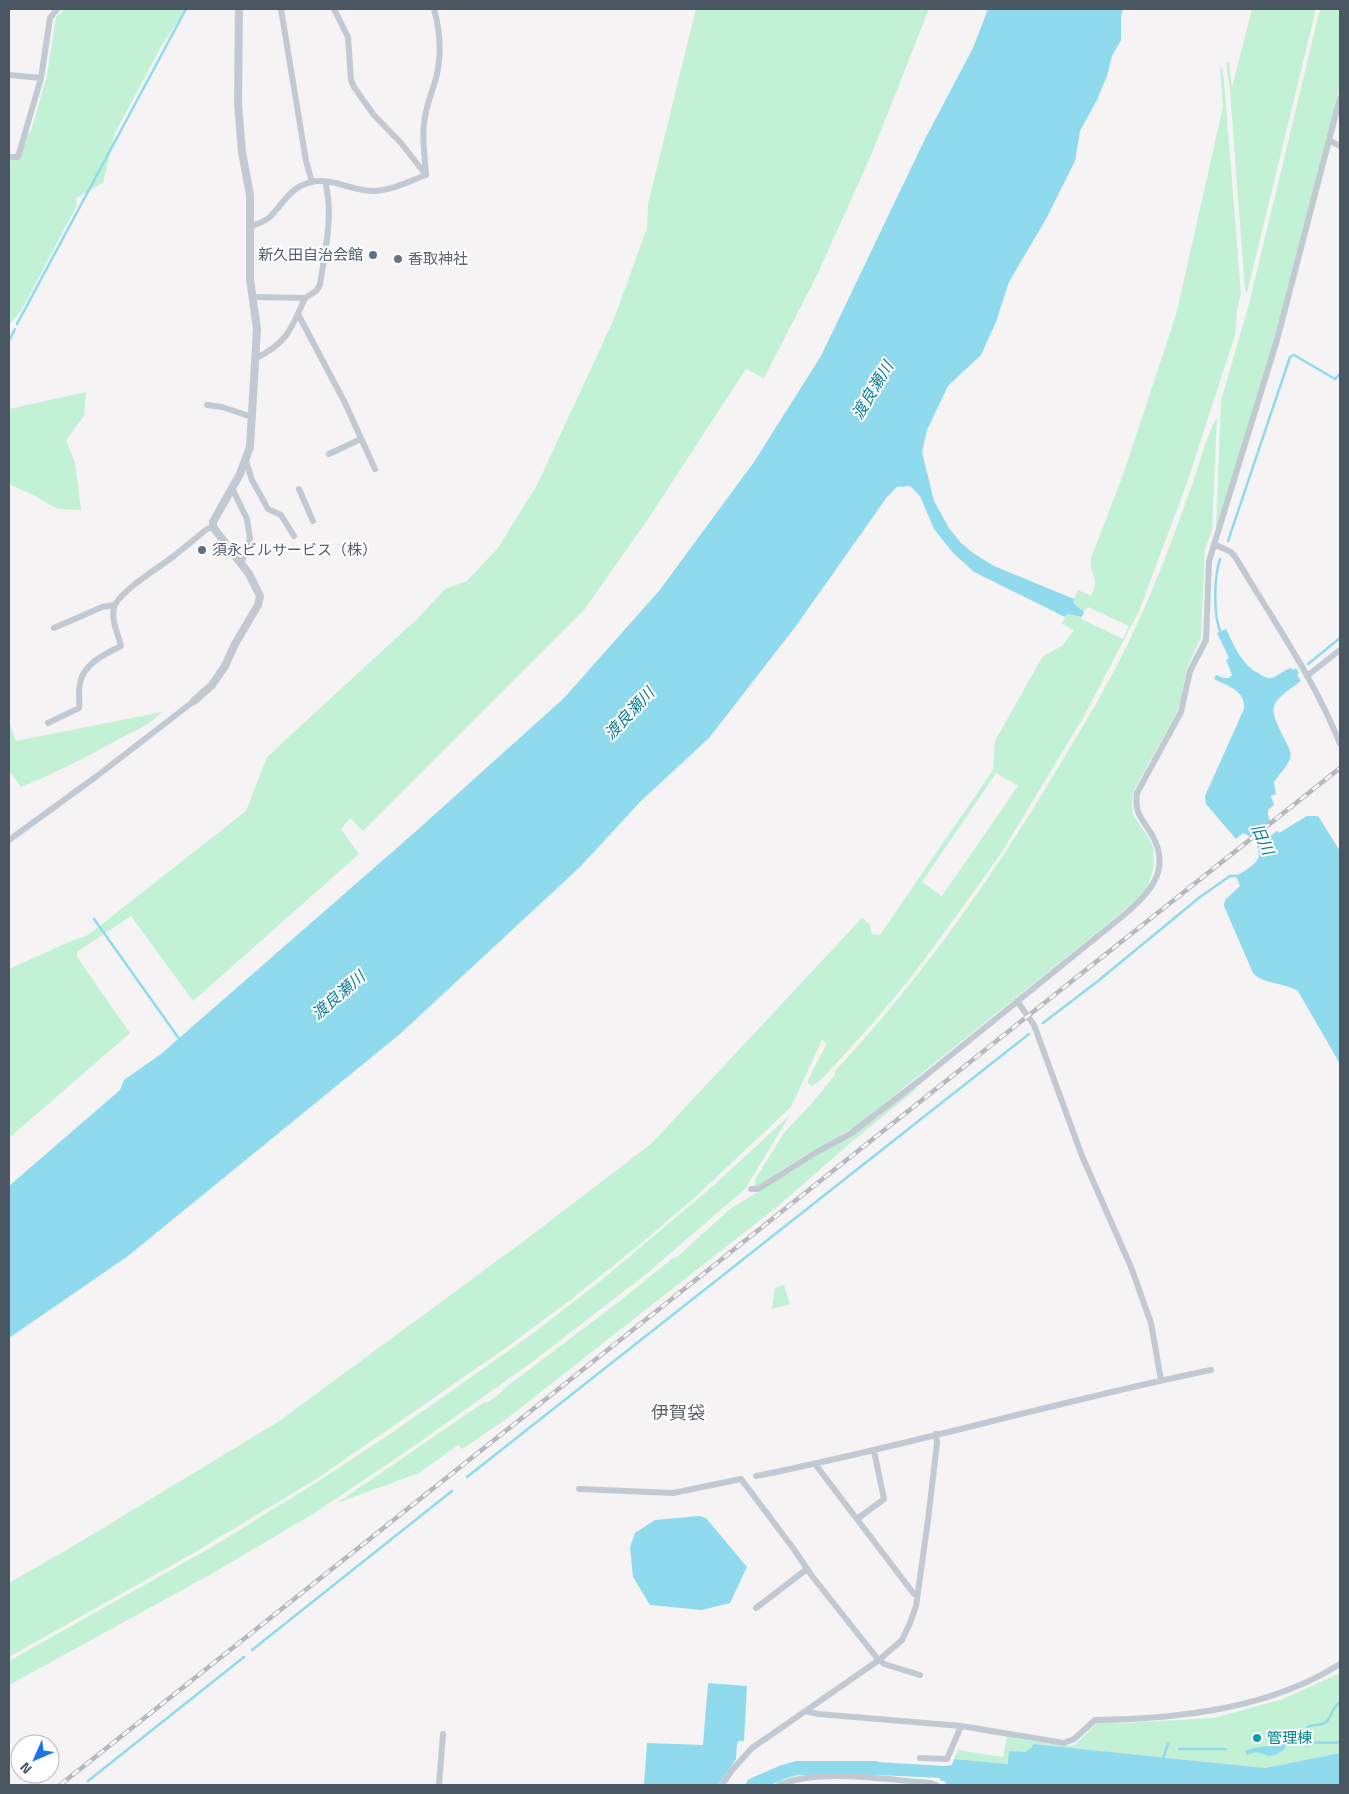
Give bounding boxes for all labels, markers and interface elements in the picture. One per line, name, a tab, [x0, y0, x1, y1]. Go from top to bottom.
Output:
place label: 新久田自治会館	[258, 243, 363, 266]
place label: 香取神社	[408, 247, 468, 270]
marker: 新久田自治会館	[367, 249, 379, 261]
marker: 香取神社	[392, 253, 404, 265]
water label: 渡良瀬川	[845, 355, 900, 424]
place label: 須永ビルサービス（株）	[212, 538, 377, 561]
marker: 須永ビルサービス（株）	[196, 544, 208, 556]
water label: 渡良瀬川	[598, 680, 661, 745]
water label: 旧川	[1246, 819, 1281, 860]
water label: 渡良瀬川	[306, 964, 372, 1025]
district label: 伊賀袋	[651, 1399, 705, 1426]
place label: 管理棟	[1267, 1726, 1312, 1749]
marker: 管理棟	[1251, 1732, 1263, 1744]
north arrow	[10, 1734, 60, 1784]
text: N	[15, 1758, 36, 1779]

